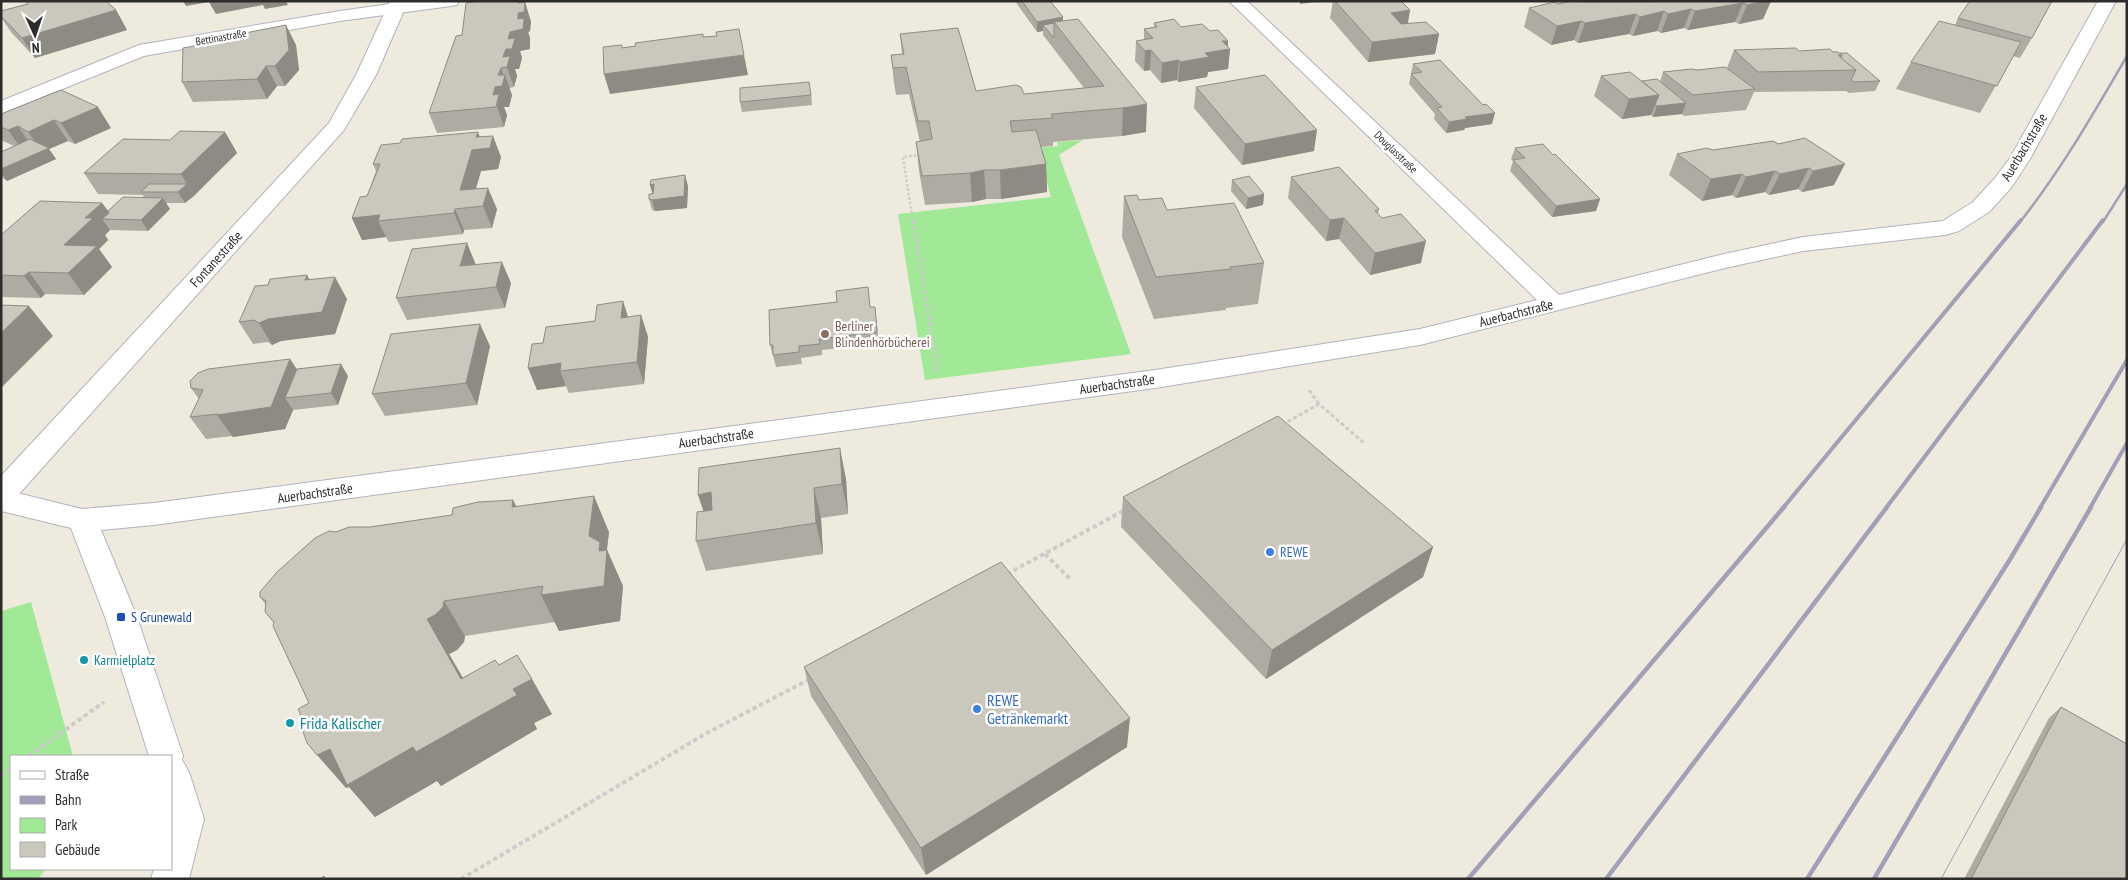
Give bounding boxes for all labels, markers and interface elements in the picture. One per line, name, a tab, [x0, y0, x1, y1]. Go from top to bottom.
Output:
north arrow	[10, 10, 60, 60]
street label: Bettinastraße	[194, 26, 248, 48]
text: N	[31, 39, 40, 57]
street label: Auerbachstraße	[1997, 110, 2051, 184]
street label: Douglasstraße	[1371, 128, 1421, 176]
street label: Fontanestraße	[186, 227, 246, 291]
street label: Auerbachstraße	[1477, 295, 1555, 331]
place label: Berliner Blindenhörbücherei	[835, 317, 930, 351]
marker: Berliner Blindenhörbücherei	[819, 328, 831, 340]
street label: Auerbachstraße	[1078, 370, 1156, 398]
street label: Auerbachstraße	[677, 424, 755, 452]
street label: Auerbachstraße	[276, 479, 354, 507]
place label: REWE	[1280, 543, 1308, 561]
marker: REWE	[1264, 546, 1276, 558]
place label: S Grunewald	[131, 608, 192, 626]
marker: S Grunewald	[115, 611, 127, 623]
place label: Karmielplatz	[94, 651, 155, 669]
marker: Karmielplatz	[78, 654, 90, 666]
place label: REWE Getränkemarkt	[987, 690, 1069, 728]
marker: REWE Getränkemarkt	[971, 703, 983, 715]
place label: Frida Kalischer	[300, 713, 382, 733]
marker: Frida Kalischer	[284, 717, 296, 729]
legend	[10, 755, 172, 870]
text: Straße	[55, 765, 89, 784]
text: Bahn	[55, 790, 81, 809]
text: Park	[55, 815, 77, 834]
text: Gebäude	[55, 840, 100, 859]

